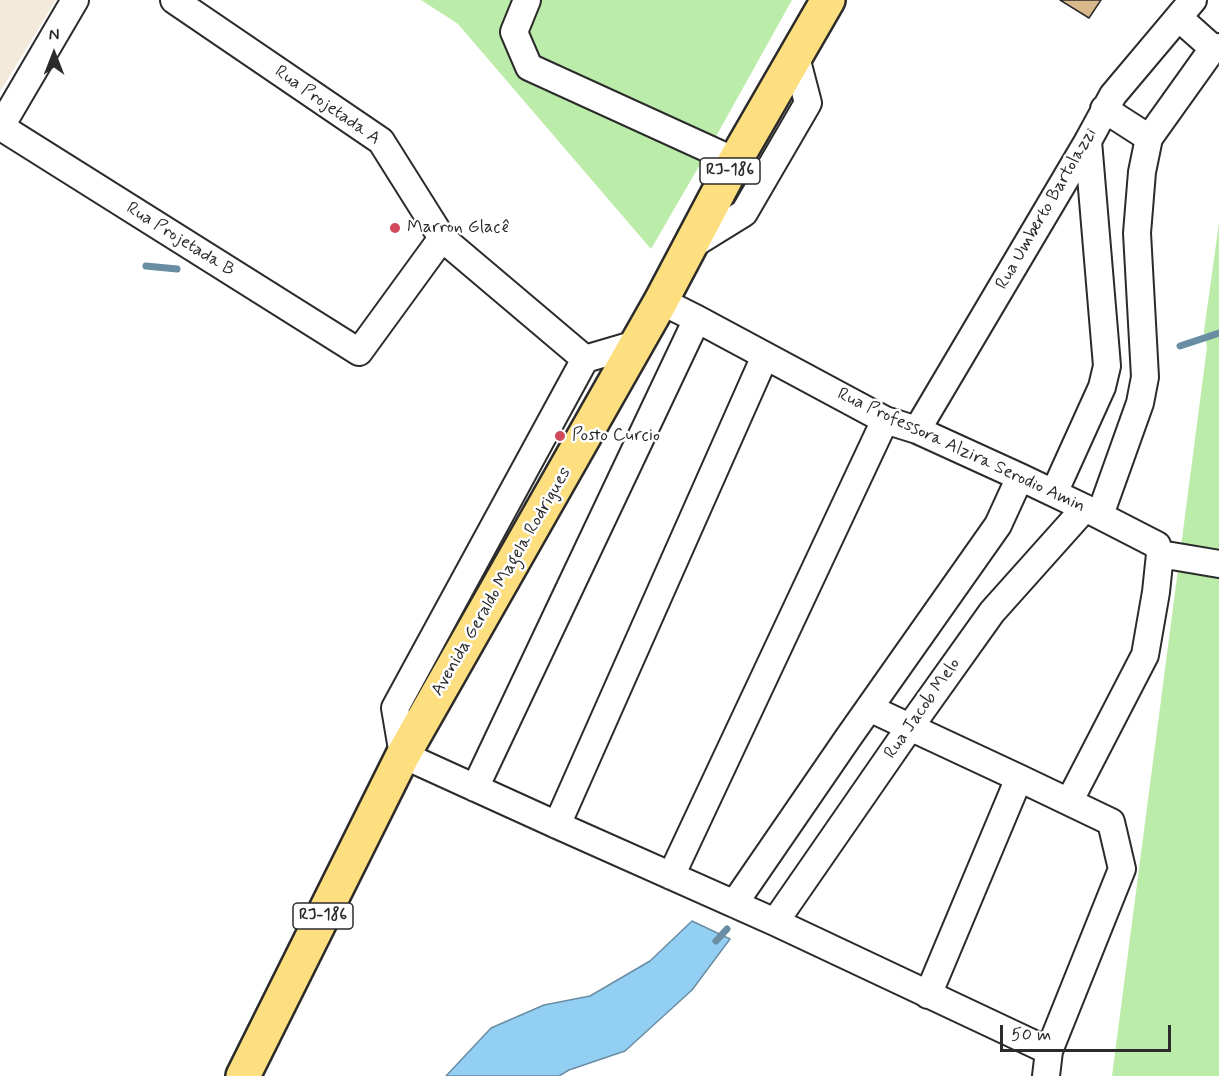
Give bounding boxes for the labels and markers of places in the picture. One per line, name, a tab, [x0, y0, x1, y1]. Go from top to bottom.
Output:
place label: Marron Glacê	[407, 217, 509, 239]
marker: Marron Glacê	[388, 221, 402, 235]
place label: Posto Curcio	[572, 425, 660, 447]
marker: Posto Curcio	[553, 429, 567, 443]

